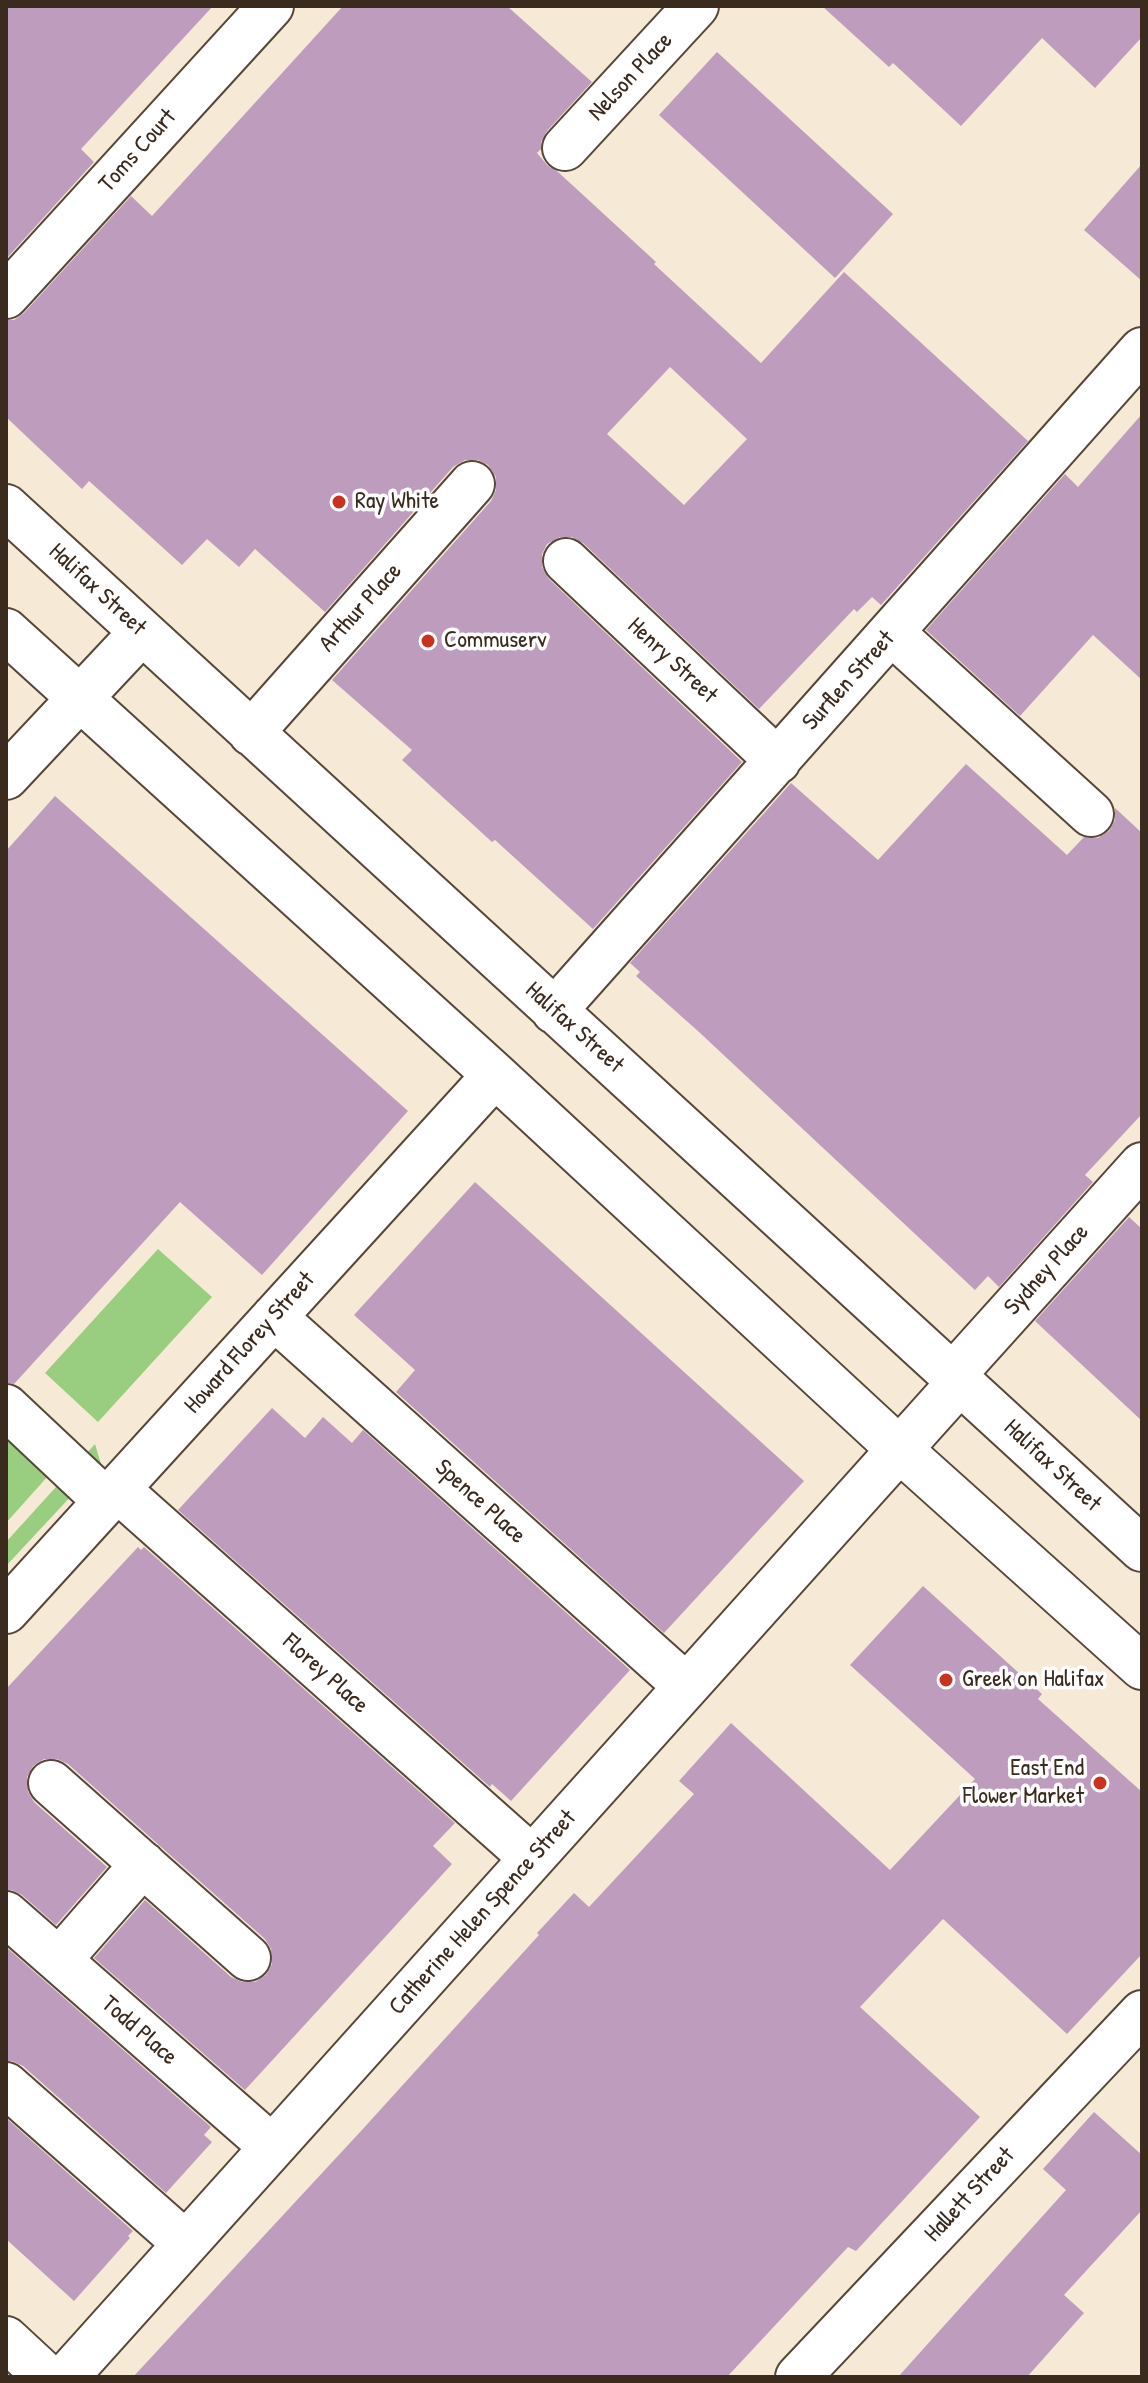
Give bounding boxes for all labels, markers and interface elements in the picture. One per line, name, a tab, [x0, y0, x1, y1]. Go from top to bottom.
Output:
street label: Nelson Place	[583, 27, 679, 127]
street label: Toms Court	[93, 103, 183, 199]
place label: Ray White	[355, 488, 439, 516]
marker: Ray White	[330, 493, 348, 511]
street label: Halifax Street	[42, 538, 152, 642]
street label: Arthur Place	[314, 558, 408, 658]
street label: Henry Street	[621, 612, 723, 710]
street label: Surflen Street	[797, 625, 901, 737]
place label: Commuserv	[444, 627, 547, 655]
marker: Commuserv	[419, 632, 437, 650]
street label: Halifax Street	[519, 976, 629, 1080]
street label: Sydney Place	[999, 1218, 1095, 1322]
street label: Howard Florey Street	[179, 1266, 321, 1420]
street label: Halifax Street	[997, 1414, 1107, 1518]
street label: Spence Place	[429, 1454, 531, 1550]
street label: Florey Place	[276, 1628, 374, 1720]
place label: Greek on Halifax	[962, 1666, 1105, 1694]
marker: Greek on Halifax	[937, 1671, 955, 1689]
place label: East End Flower Market	[963, 1755, 1084, 1811]
marker: East End Flower Market	[1091, 1774, 1109, 1792]
street label: Catherine Helen Spence Street	[383, 1805, 583, 2021]
street label: Todd Place	[95, 1990, 183, 2072]
street label: Hallett Street	[919, 2142, 1021, 2248]

